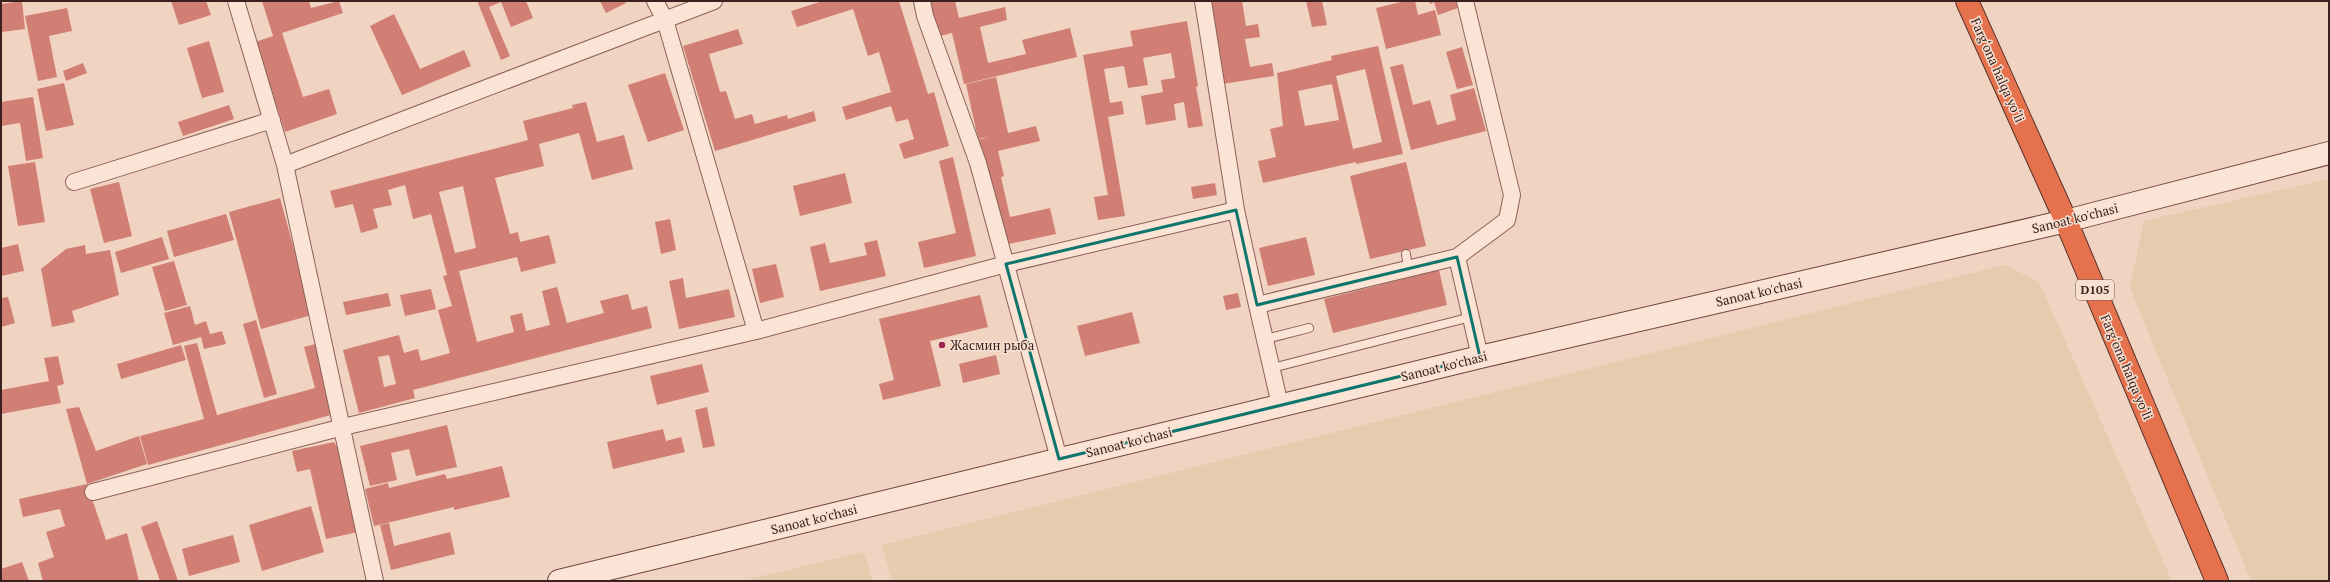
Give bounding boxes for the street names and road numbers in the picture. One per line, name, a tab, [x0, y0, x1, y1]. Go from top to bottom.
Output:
street label: Farg‘ona halqa yo‘li	[1967, 15, 2029, 125]
street label: Sanoat ko'chasi	[2030, 199, 2120, 237]
street label: Sanoat ko'chasi	[1714, 273, 1804, 311]
road number: D105	[2076, 280, 2114, 300]
street label: Farg‘ona halqa yo‘li	[2097, 311, 2157, 423]
street label: Sanoat ko'chasi	[1399, 347, 1489, 385]
street label: Sanoat ko'chasi	[1084, 423, 1174, 461]
street label: Sanoat ko'chasi	[769, 500, 859, 538]

